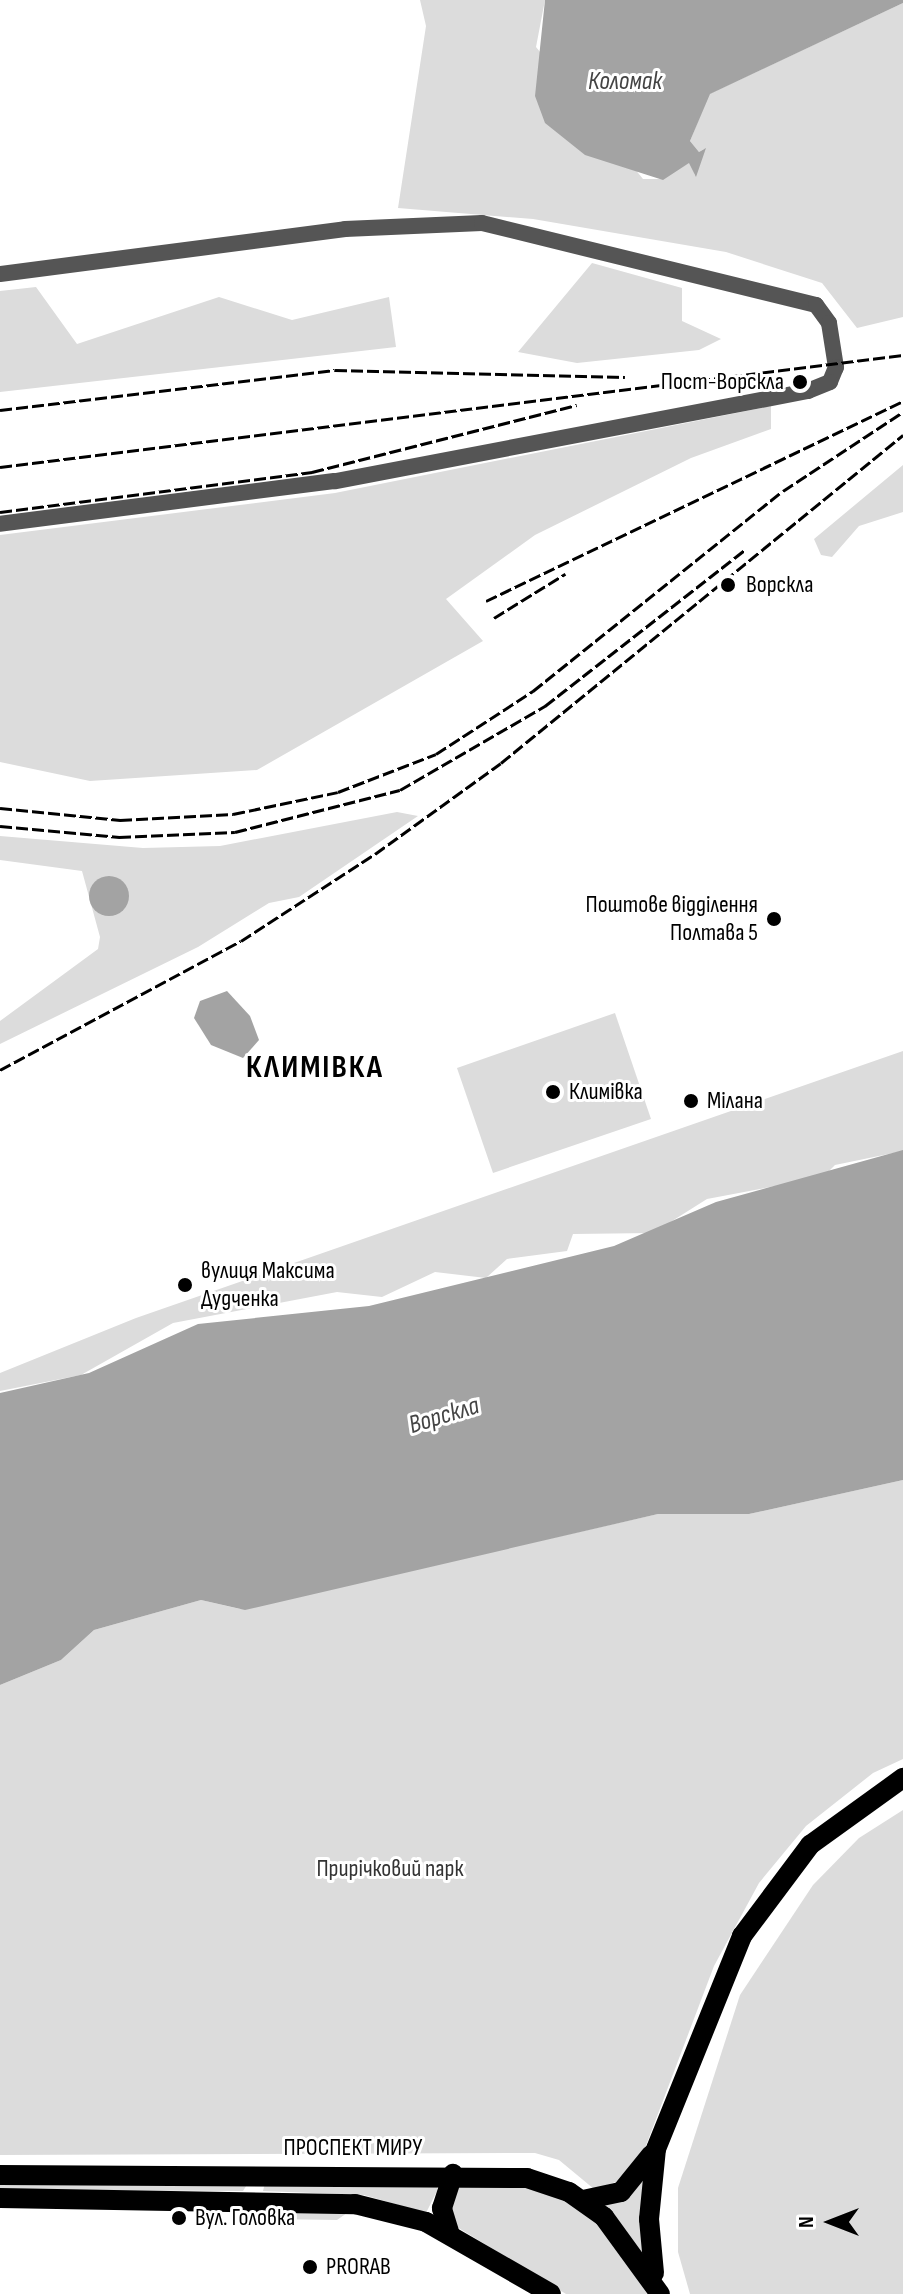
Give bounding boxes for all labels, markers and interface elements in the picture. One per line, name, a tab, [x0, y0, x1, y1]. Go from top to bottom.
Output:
water label: Коломак	[588, 66, 662, 98]
place label: Пост-Ворскла	[661, 368, 784, 396]
marker: Пост-Ворскла	[791, 373, 809, 391]
place label: Ворскла	[746, 571, 813, 599]
marker: Ворскла	[717, 574, 739, 596]
place label: Поштове відділення Полтава 5	[585, 891, 758, 947]
marker: Поштове відділення Полтава 5	[765, 910, 783, 928]
district label: КЛИМІВКА	[246, 1049, 384, 1087]
place label: Климівка	[569, 1078, 643, 1106]
marker: Климівка	[544, 1083, 562, 1101]
place label: Мілана	[707, 1087, 763, 1115]
marker: Мілана	[682, 1092, 700, 1110]
place label: вулиця Максима Дудченка	[201, 1257, 335, 1313]
marker: вулиця Максима Дудченка	[176, 1276, 194, 1294]
water label: Ворскла	[405, 1391, 483, 1441]
park label: Прирічковий парк	[316, 1855, 464, 1883]
street label: ПРОСПЕКТ МИРУ	[284, 2134, 422, 2162]
north arrow	[791, 2182, 871, 2262]
place label: Вул. Головка	[195, 2204, 295, 2232]
marker: Вул. Головка	[170, 2209, 188, 2227]
text: N	[793, 2216, 820, 2228]
place label: PRORAB	[326, 2253, 391, 2281]
marker: PRORAB	[301, 2258, 319, 2276]

